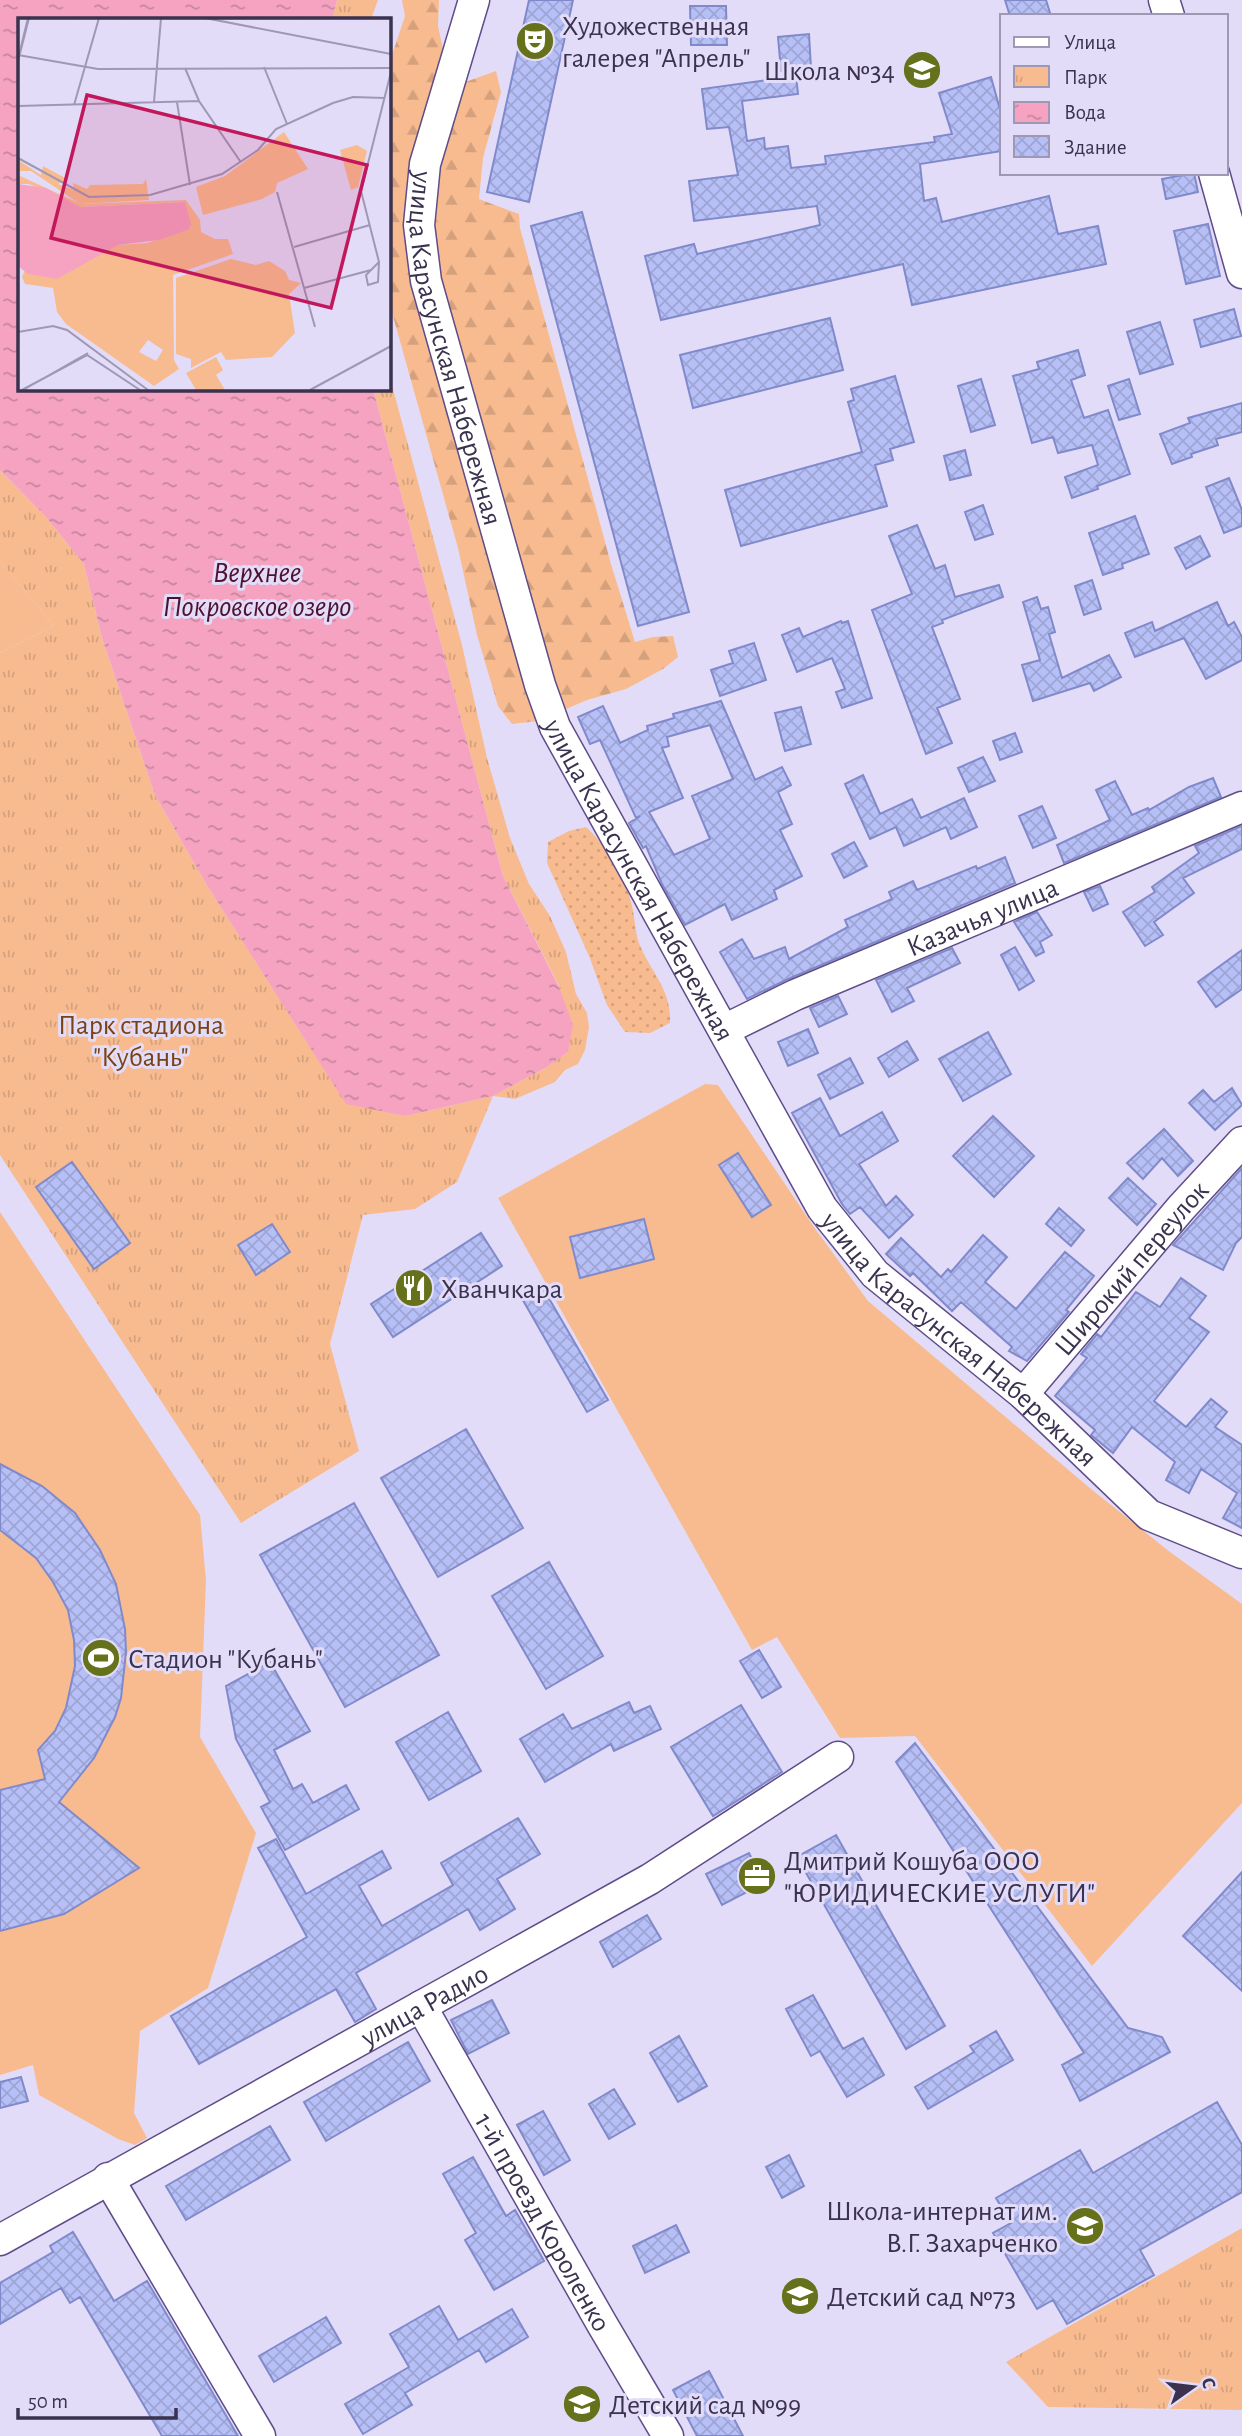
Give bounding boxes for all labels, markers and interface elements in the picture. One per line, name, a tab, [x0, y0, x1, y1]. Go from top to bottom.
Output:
place label: Художественная галерея "Апрель"	[562, 13, 751, 73]
legend	[1000, 14, 1228, 175]
inset map	[18, 18, 390, 390]
theatre icon: Художественная галерея "Апрель"	[514, 20, 556, 62]
text: Улица	[1064, 32, 1117, 53]
school or university icon: Школа №34	[901, 49, 943, 91]
place label: Школа №34	[764, 58, 895, 86]
text: Парк	[1064, 67, 1108, 88]
text: Вода	[1064, 102, 1106, 123]
text: Здание	[1064, 137, 1127, 158]
street label: улица Карасунская Набережная	[403, 169, 506, 529]
water label: Верхнее Покровское озеро	[163, 558, 351, 622]
street label: улица Карасунская Набережная	[537, 715, 738, 1046]
street label: Казачья улица	[903, 874, 1063, 962]
park label: Парк стадиона "Кубань"	[58, 1012, 224, 1072]
street label: Широкий переулок	[1050, 1176, 1215, 1362]
street label: улица Карасунская Набережная	[814, 1207, 1101, 1473]
restaurant icon: Хванчкара	[393, 1267, 435, 1309]
place label: Хванчкара	[441, 1276, 563, 1304]
sports icon: Стадион "Кубань"	[80, 1637, 122, 1679]
place label: Стадион "Кубань"	[128, 1646, 323, 1674]
place label: Дмитрий Кошуба ООО "ЮРИДИЧЕСКИЕ УСЛУГИ"	[784, 1848, 1095, 1908]
office icon: Дмитрий Кошуба ООО "ЮРИДИЧЕСКИЕ УСЛУГИ"	[736, 1855, 778, 1897]
street label: улица Радио	[356, 1960, 493, 2053]
street label: 1-й проезд Короленко	[469, 2109, 615, 2336]
place label: Школа-интернат им. В.Г. Захарченко	[826, 2198, 1058, 2258]
school or university icon: Школа-интернат им. В.Г. Захарченко	[1064, 2205, 1106, 2247]
school or university icon: Детский сад №73	[779, 2275, 821, 2317]
place label: Детский сад №73	[827, 2284, 1016, 2312]
north arrow	[1158, 2352, 1228, 2422]
scale bar	[18, 2376, 175, 2420]
text: С	[1198, 2376, 1219, 2391]
school or university icon: Детский сад №99	[561, 2383, 603, 2425]
text: 50 m	[28, 2391, 68, 2412]
place label: Детский сад №99	[609, 2392, 801, 2420]

